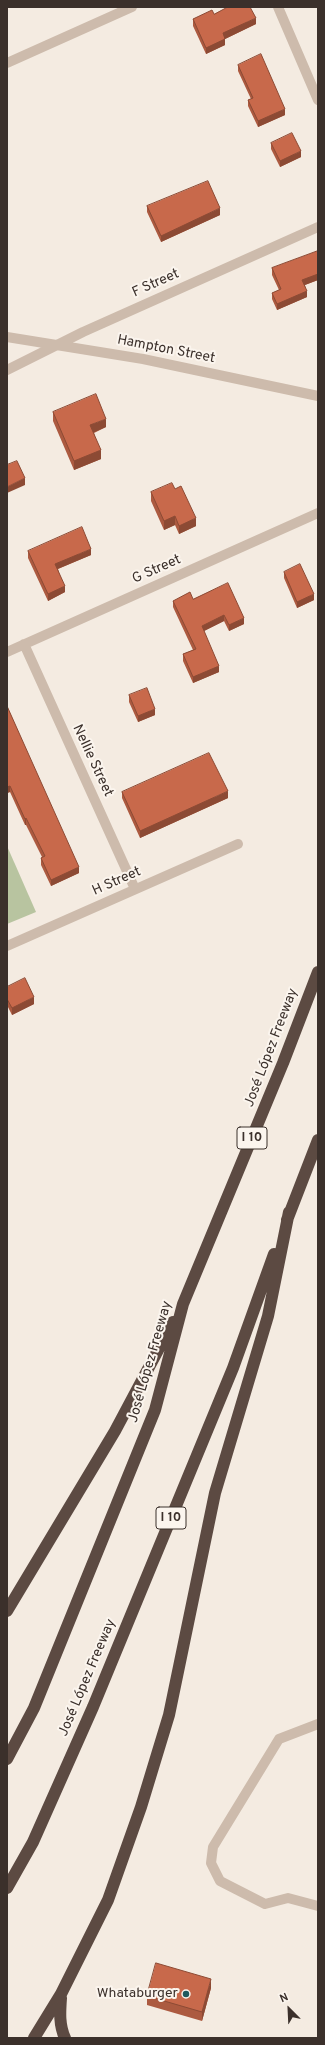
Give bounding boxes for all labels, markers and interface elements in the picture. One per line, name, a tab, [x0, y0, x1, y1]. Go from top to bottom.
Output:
street label: F Street	[130, 266, 182, 302]
street label: Hampton Street	[116, 332, 216, 368]
street label: G Street	[130, 552, 184, 588]
street label: Nellie Street	[68, 722, 116, 800]
street label: H Street	[90, 864, 144, 900]
street label: José López Freeway	[242, 986, 302, 1110]
road number: I 10	[237, 1127, 267, 1149]
street label: José López Freeway	[126, 1299, 176, 1425]
road number: I 10	[156, 1507, 186, 1529]
street label: José López Freeway	[56, 1617, 120, 1739]
place label: Whataburger	[97, 1986, 178, 2002]
marker: Whataburger	[181, 1989, 191, 1999]
north arrow	[269, 1989, 309, 2029]
text: N	[278, 1990, 291, 2006]

